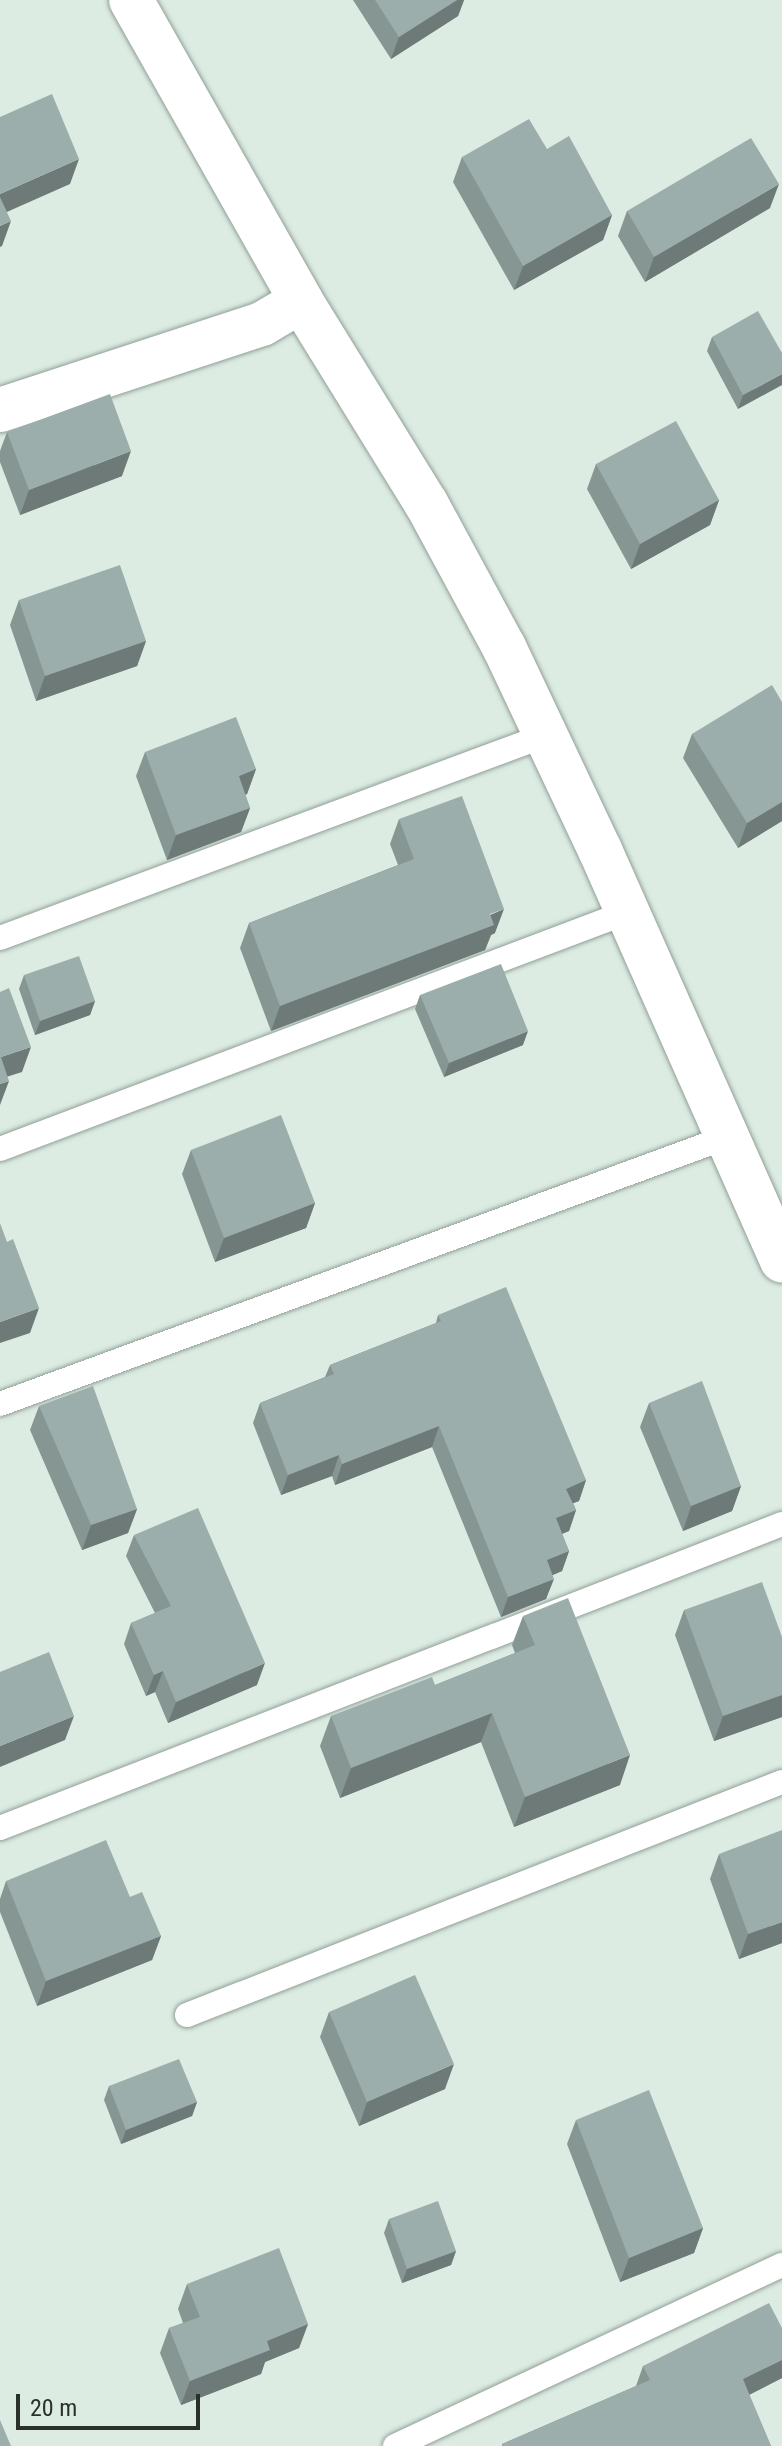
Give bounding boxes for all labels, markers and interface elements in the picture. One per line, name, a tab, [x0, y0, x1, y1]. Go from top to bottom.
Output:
scale bar	[20, 2378, 204, 2428]
text: 20 m	[30, 2394, 77, 2422]

